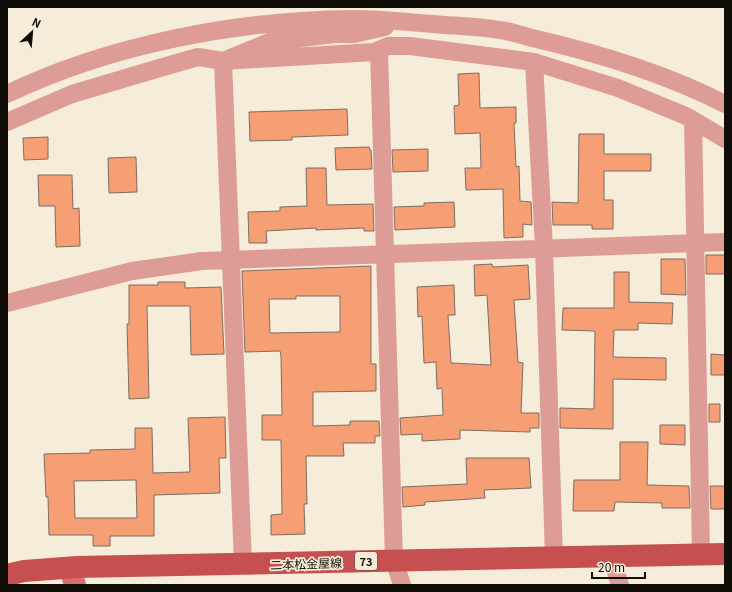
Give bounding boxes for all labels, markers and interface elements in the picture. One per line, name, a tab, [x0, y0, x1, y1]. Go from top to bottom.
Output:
north arrow	[12, 12, 52, 52]
text: N	[30, 13, 44, 31]
road number: 73	[355, 552, 377, 570]
street label: 二本松金屋線	[270, 553, 342, 573]
scale bar	[592, 554, 645, 580]
text: 20 m	[598, 558, 625, 575]

